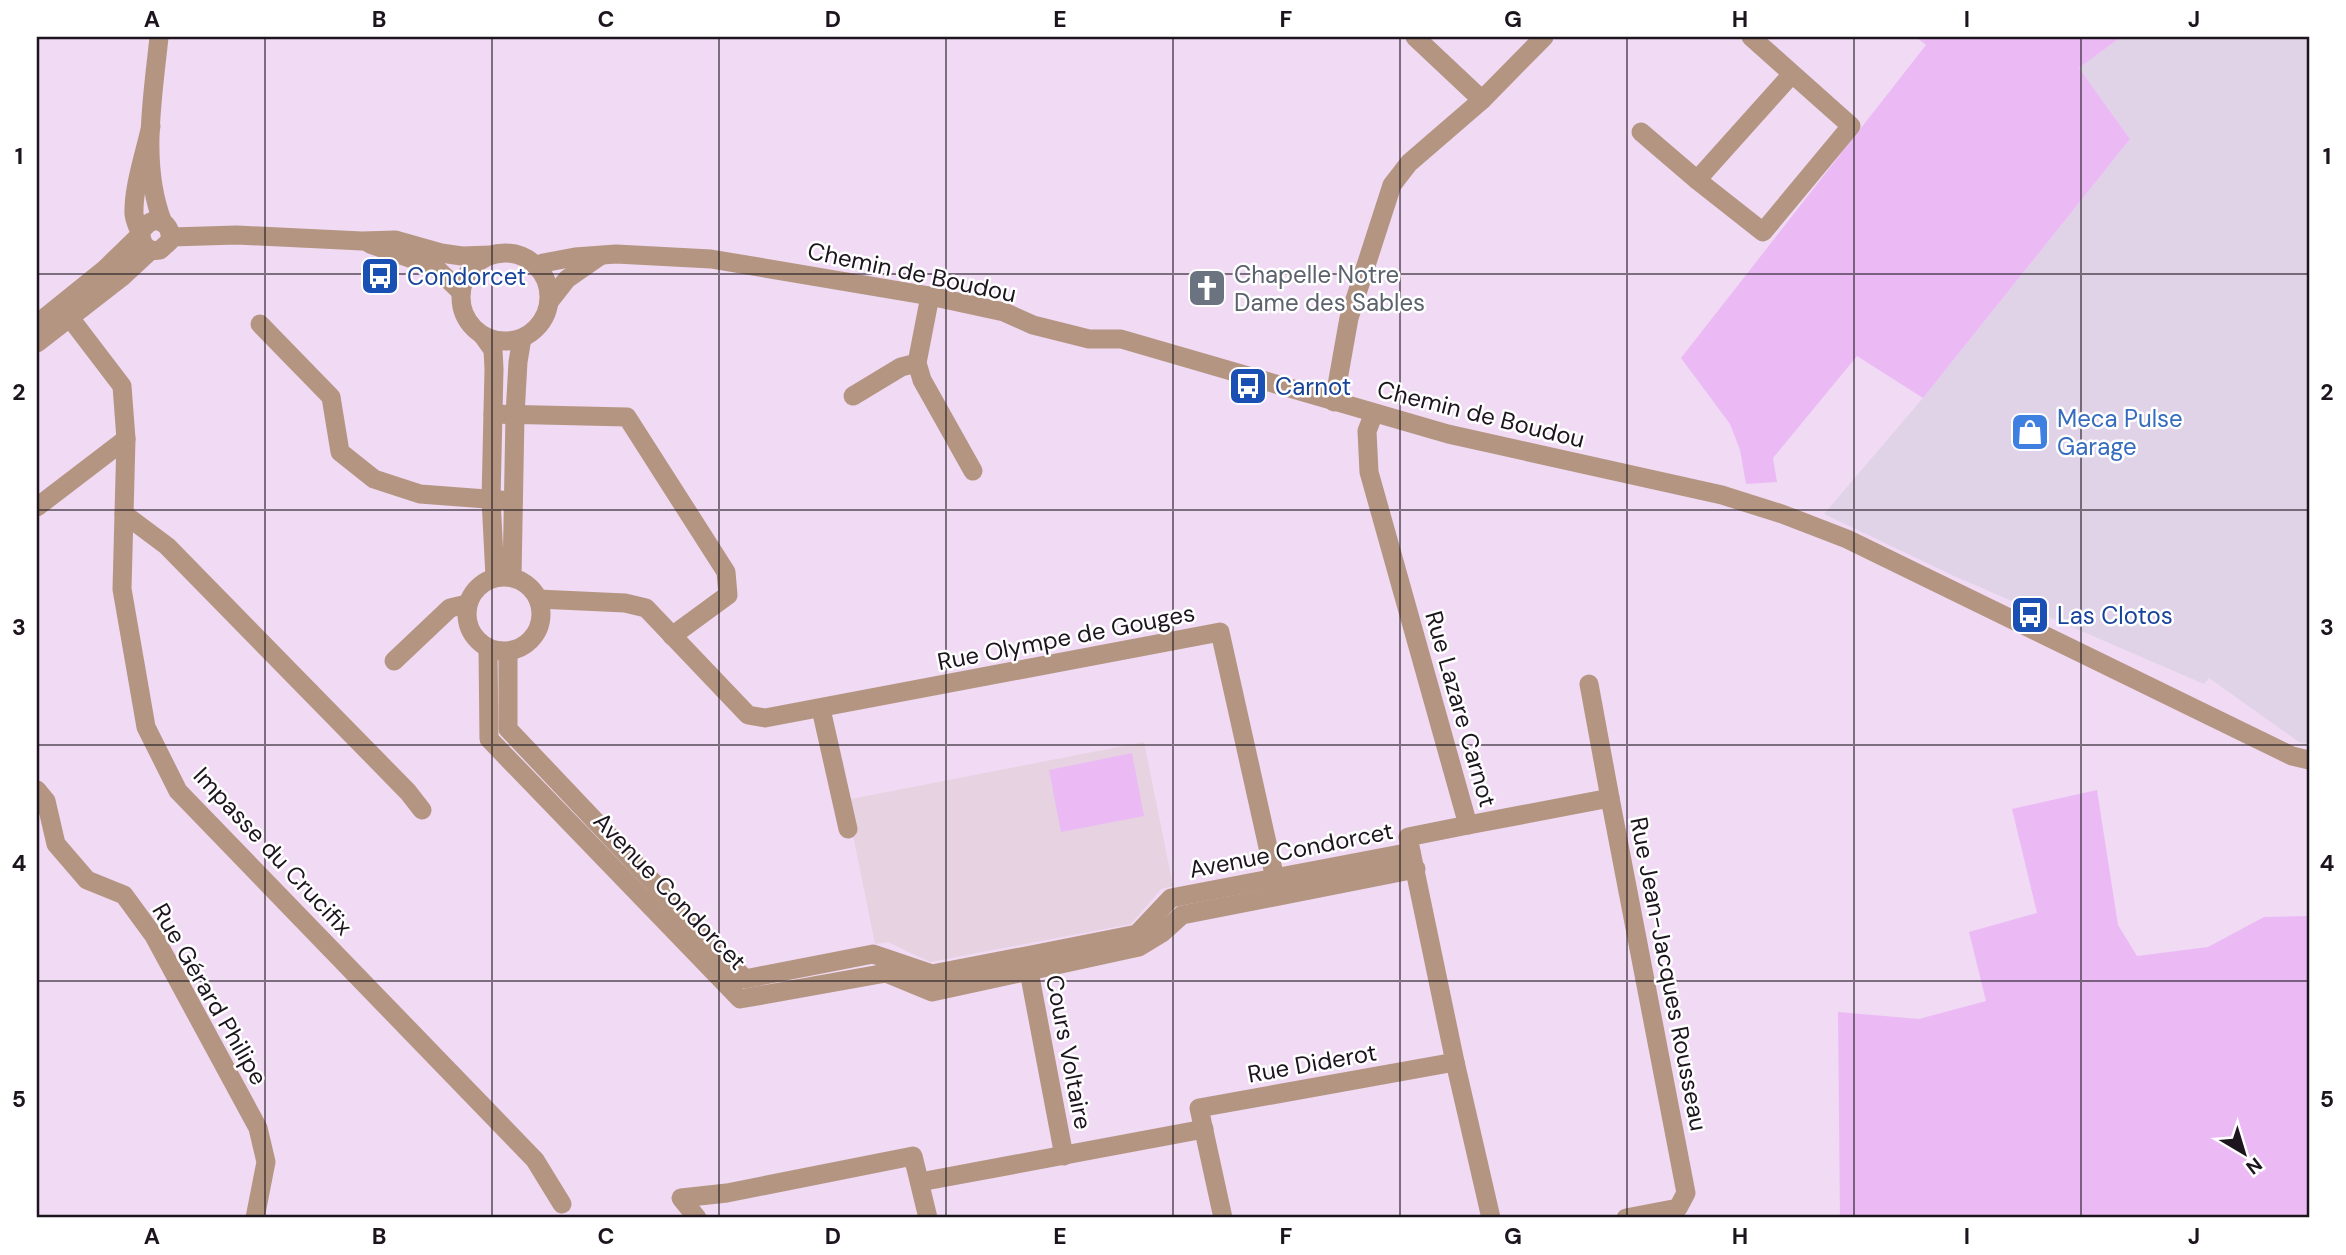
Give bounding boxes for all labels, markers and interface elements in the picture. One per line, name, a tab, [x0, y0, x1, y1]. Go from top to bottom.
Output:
text: A	[144, 4, 160, 34]
text: B	[372, 4, 386, 34]
text: C	[598, 4, 614, 34]
text: D	[825, 4, 841, 34]
text: E	[1053, 4, 1067, 34]
text: F	[1280, 4, 1293, 34]
text: G	[1504, 4, 1522, 34]
text: H	[1732, 4, 1748, 34]
text: I	[1964, 4, 1970, 34]
text: J	[2188, 4, 2200, 34]
text: 1	[15, 141, 23, 171]
text: 1	[2323, 141, 2331, 171]
street label: Chemin de Boudou	[805, 235, 1019, 309]
bus stop icon: Condorcet	[359, 255, 401, 297]
place label: Chapelle Notre Dame des Sables	[1234, 259, 1425, 318]
place label: Condorcet	[407, 261, 526, 292]
church icon: Chapelle Notre Dame des Sables	[1186, 267, 1228, 309]
bus stop icon: Carnot	[1227, 365, 1269, 407]
place label: Carnot	[1275, 371, 1351, 402]
street label: Chemin de Boudou	[1374, 373, 1588, 455]
text: 2	[12, 377, 26, 407]
text: 2	[2320, 377, 2334, 407]
place label: Meca Pulse Garage	[2057, 403, 2183, 462]
shop icon: Meca Pulse Garage	[2009, 411, 2051, 453]
bus stop icon: Las Clotos	[2009, 594, 2051, 636]
street label: Rue Olympe de Gouges	[935, 597, 1197, 677]
place label: Las Clotos	[2057, 600, 2173, 631]
street label: Rue Lazare Carnot	[1418, 607, 1504, 811]
text: 3	[12, 612, 26, 642]
text: 3	[2320, 612, 2334, 642]
street label: Impasse du Crucifix	[187, 760, 359, 942]
street label: Avenue Condorcet	[587, 806, 753, 976]
street label: Rue Jean-Jacques Rousseau	[1623, 814, 1715, 1134]
street label: Avenue Condorcet	[1186, 815, 1396, 885]
text: 4	[12, 848, 27, 878]
text: 4	[2320, 848, 2335, 878]
street label: Rue Gérard Philipe	[145, 898, 275, 1090]
street label: Cours Voltaire	[1039, 972, 1099, 1132]
street label: Rue Diderot	[1245, 1036, 1379, 1090]
text: 5	[12, 1084, 26, 1114]
text: 5	[2320, 1084, 2334, 1114]
north arrow	[2210, 1118, 2280, 1188]
text: N	[2241, 1152, 2267, 1180]
text: A	[144, 1221, 160, 1251]
text: B	[372, 1221, 386, 1251]
text: C	[598, 1221, 614, 1251]
text: D	[825, 1221, 841, 1251]
text: E	[1053, 1221, 1067, 1251]
text: F	[1280, 1221, 1293, 1251]
text: G	[1504, 1221, 1522, 1251]
text: H	[1732, 1221, 1748, 1251]
text: I	[1964, 1221, 1970, 1251]
text: J	[2188, 1221, 2200, 1251]

